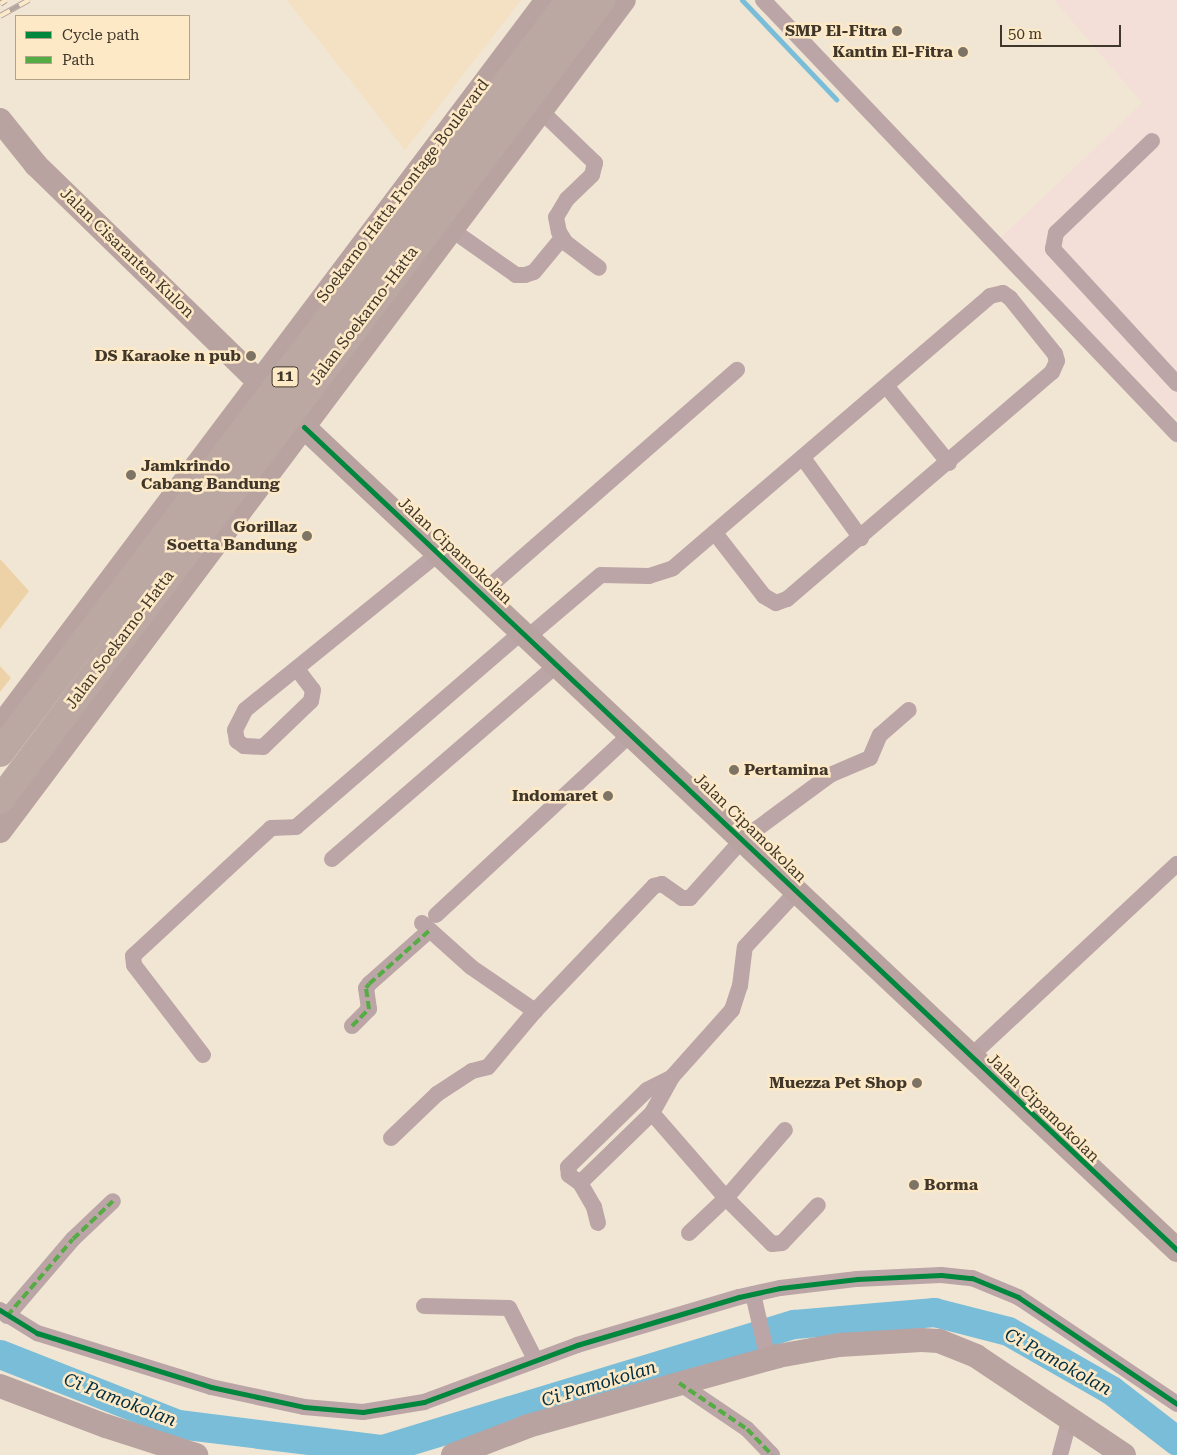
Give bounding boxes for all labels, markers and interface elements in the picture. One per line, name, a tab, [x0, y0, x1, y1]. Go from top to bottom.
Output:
legend	[15, 15, 190, 80]
scale bar	[1002, 15, 1123, 47]
place label: SMP El-Fitra	[785, 21, 887, 41]
marker: SMP El-Fitra	[891, 25, 903, 37]
text: 50 m	[1008, 25, 1042, 43]
text: Cycle path	[62, 26, 139, 44]
place label: Kantin El-Fitra	[832, 42, 953, 62]
marker: Kantin El-Fitra	[957, 46, 969, 58]
text: Path	[62, 51, 95, 69]
street label: Soekarno Hatta Frontage Boulevard	[313, 76, 493, 306]
street label: Jalan Cisaranten Kulon	[56, 184, 198, 322]
street label: Jalan Soekarno-Hatta	[306, 243, 422, 389]
place label: DS Karaoke n pub	[95, 346, 241, 366]
marker: DS Karaoke n pub	[245, 350, 257, 362]
road number: 11	[271, 364, 299, 390]
place label: Jamkrindo Cabang Bandung	[141, 456, 280, 494]
marker: Jamkrindo Cabang Bandung	[125, 469, 137, 481]
street label: Jalan Cipamokolan	[394, 493, 516, 609]
place label: Gorillaz Soetta Bandung	[167, 517, 297, 555]
marker: Gorillaz Soetta Bandung	[301, 530, 313, 542]
street label: Jalan Soekarno-Hatta	[62, 567, 178, 713]
place label: Pertamina	[744, 760, 828, 780]
marker: Pertamina	[728, 764, 740, 776]
street label: Jalan Cipamokolan	[690, 769, 810, 887]
place label: Indomaret	[512, 786, 598, 806]
marker: Indomaret	[602, 790, 614, 802]
street label: Jalan Cipamokolan	[983, 1049, 1103, 1167]
place label: Muezza Pet Shop	[769, 1073, 907, 1093]
marker: Muezza Pet Shop	[911, 1077, 923, 1089]
place label: Borma	[924, 1175, 978, 1195]
marker: Borma	[908, 1179, 920, 1191]
water label: Ci Pamokolan	[1001, 1324, 1115, 1400]
water label: Ci Pamokolan	[539, 1356, 659, 1412]
water label: Ci Pamokolan	[61, 1369, 179, 1431]

